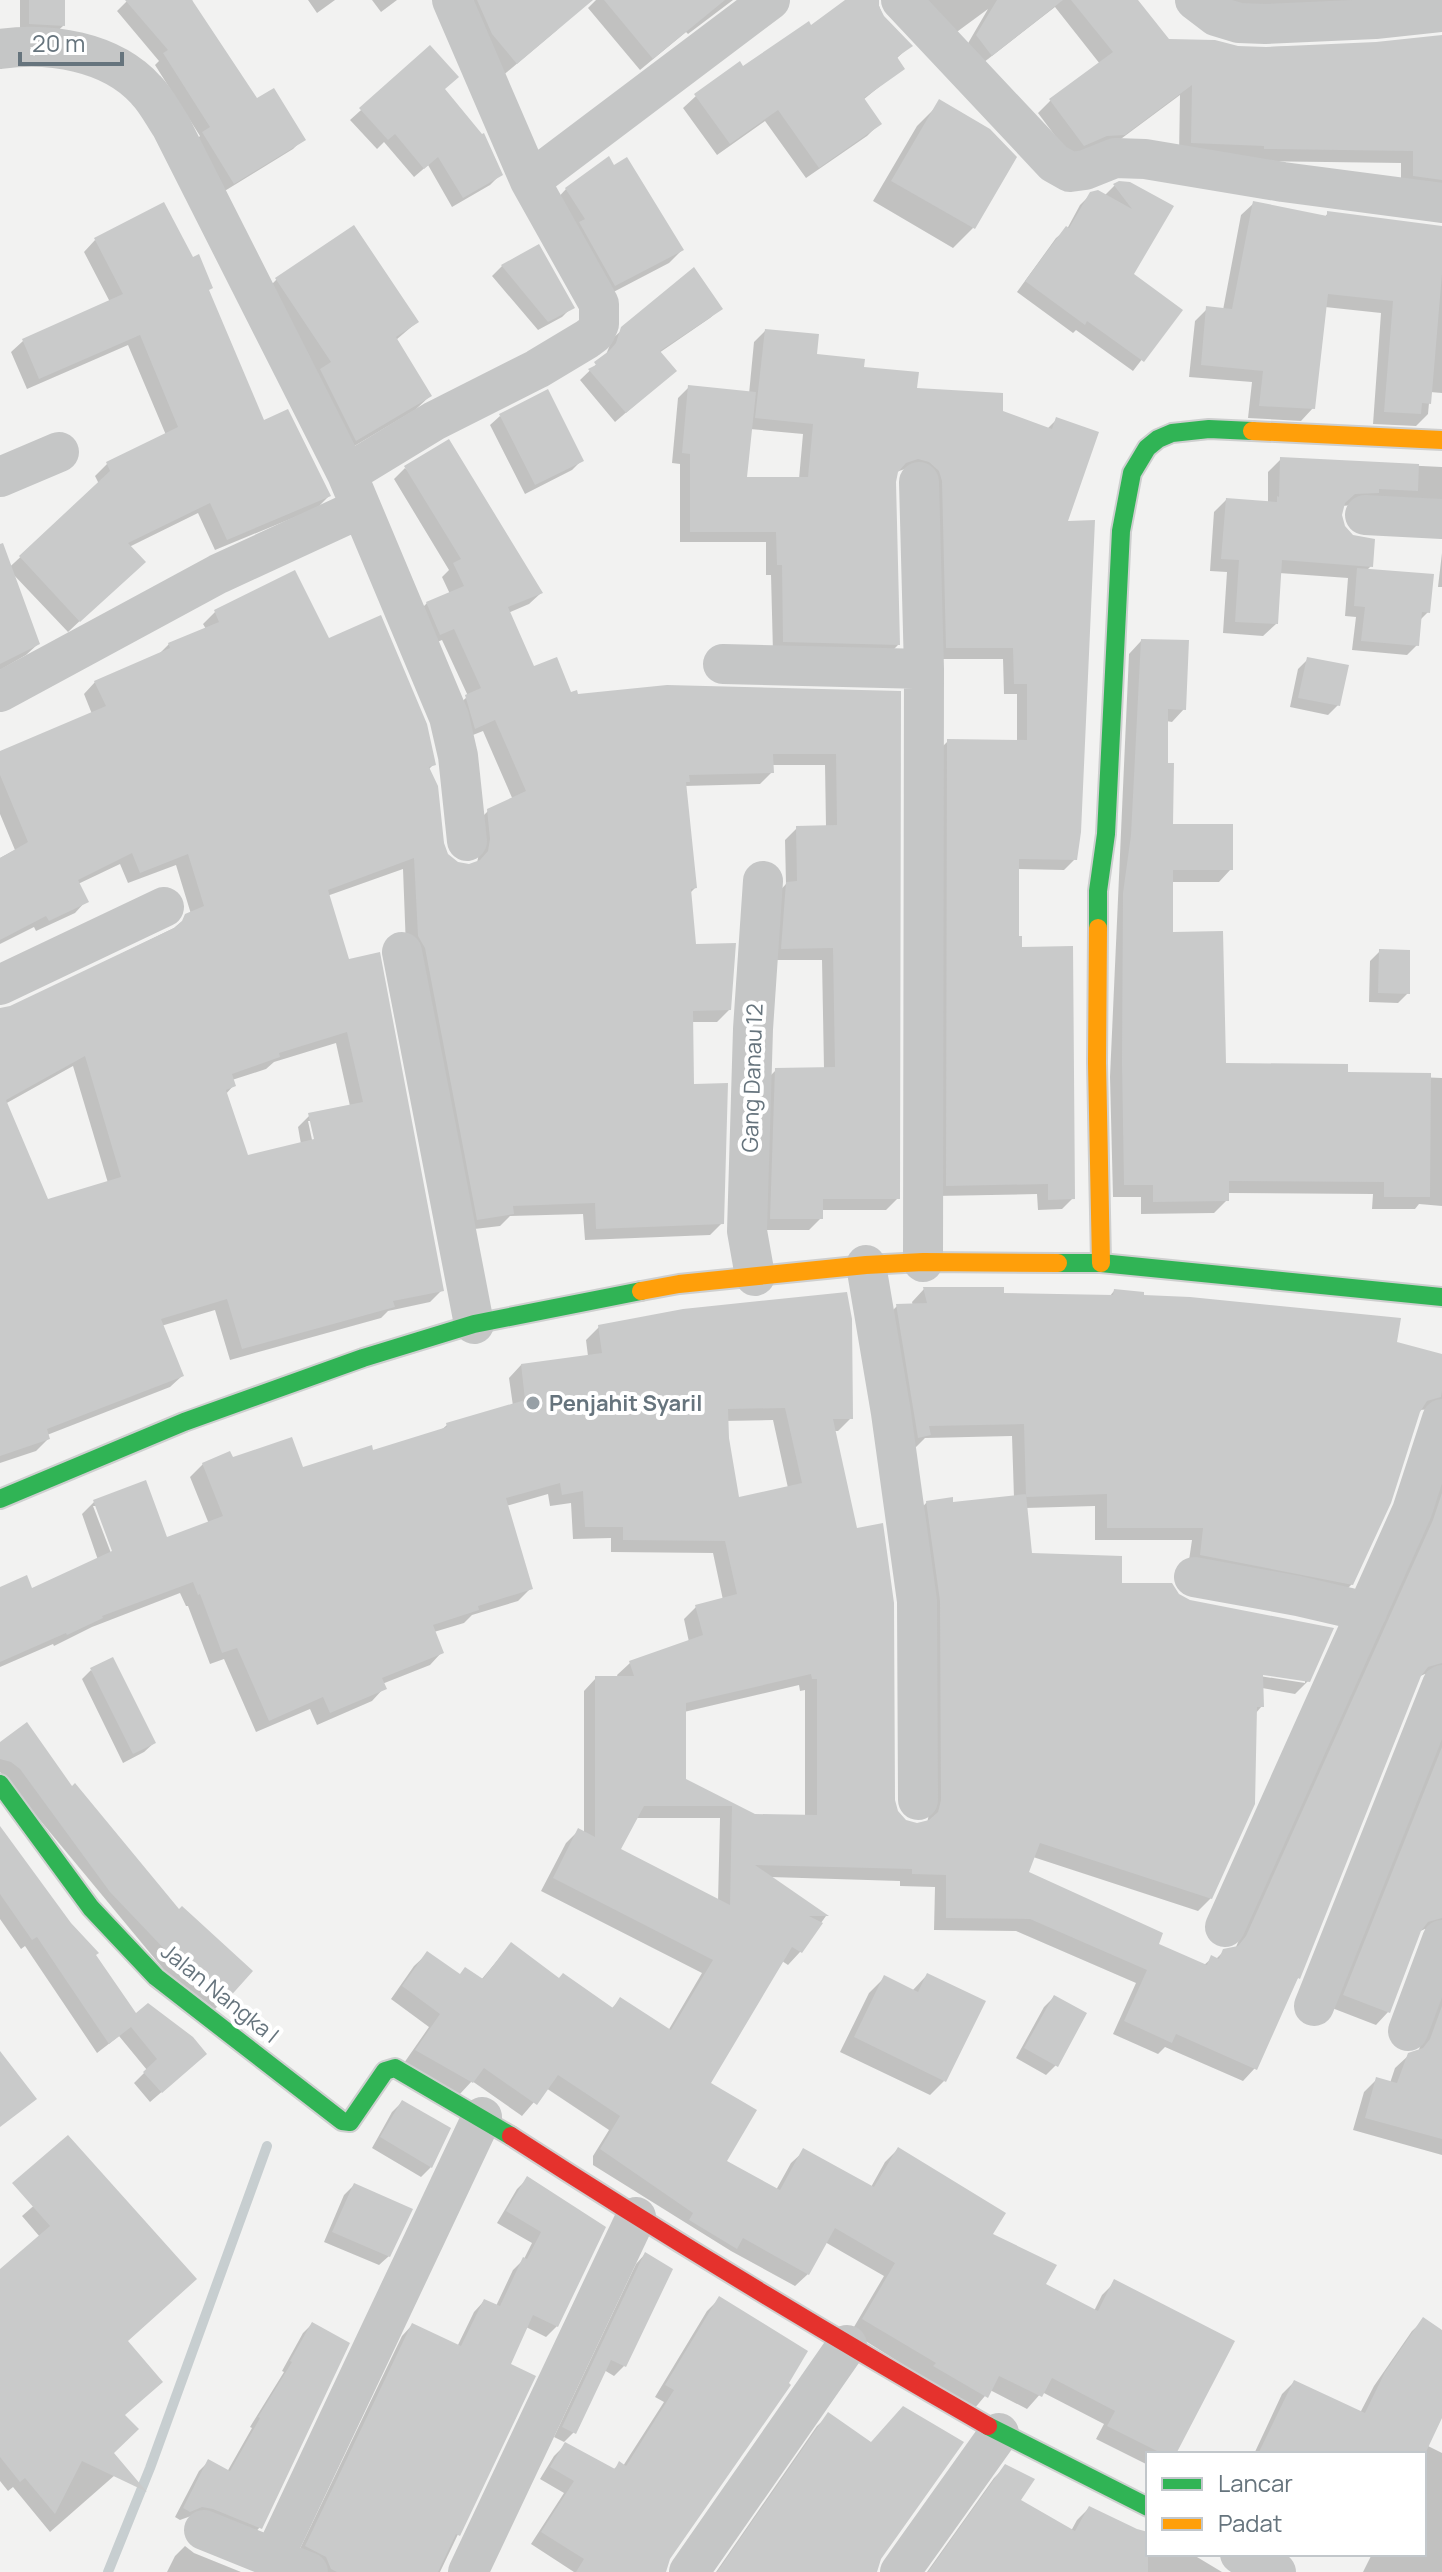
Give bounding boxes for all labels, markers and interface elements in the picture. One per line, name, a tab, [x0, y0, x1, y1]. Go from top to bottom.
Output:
scale bar	[20, 16, 122, 66]
text: 20 m	[32, 26, 85, 59]
street label: Gang Danau 12	[734, 1003, 770, 1153]
place label: Penjahit Syaril	[549, 1388, 702, 1418]
marker: Penjahit Syaril	[524, 1394, 542, 1412]
street label: Jalan Nangka I	[155, 1936, 285, 2050]
legend	[1146, 2452, 1426, 2556]
text: Lancar	[1218, 2466, 1293, 2499]
text: Padat	[1218, 2506, 1282, 2539]

